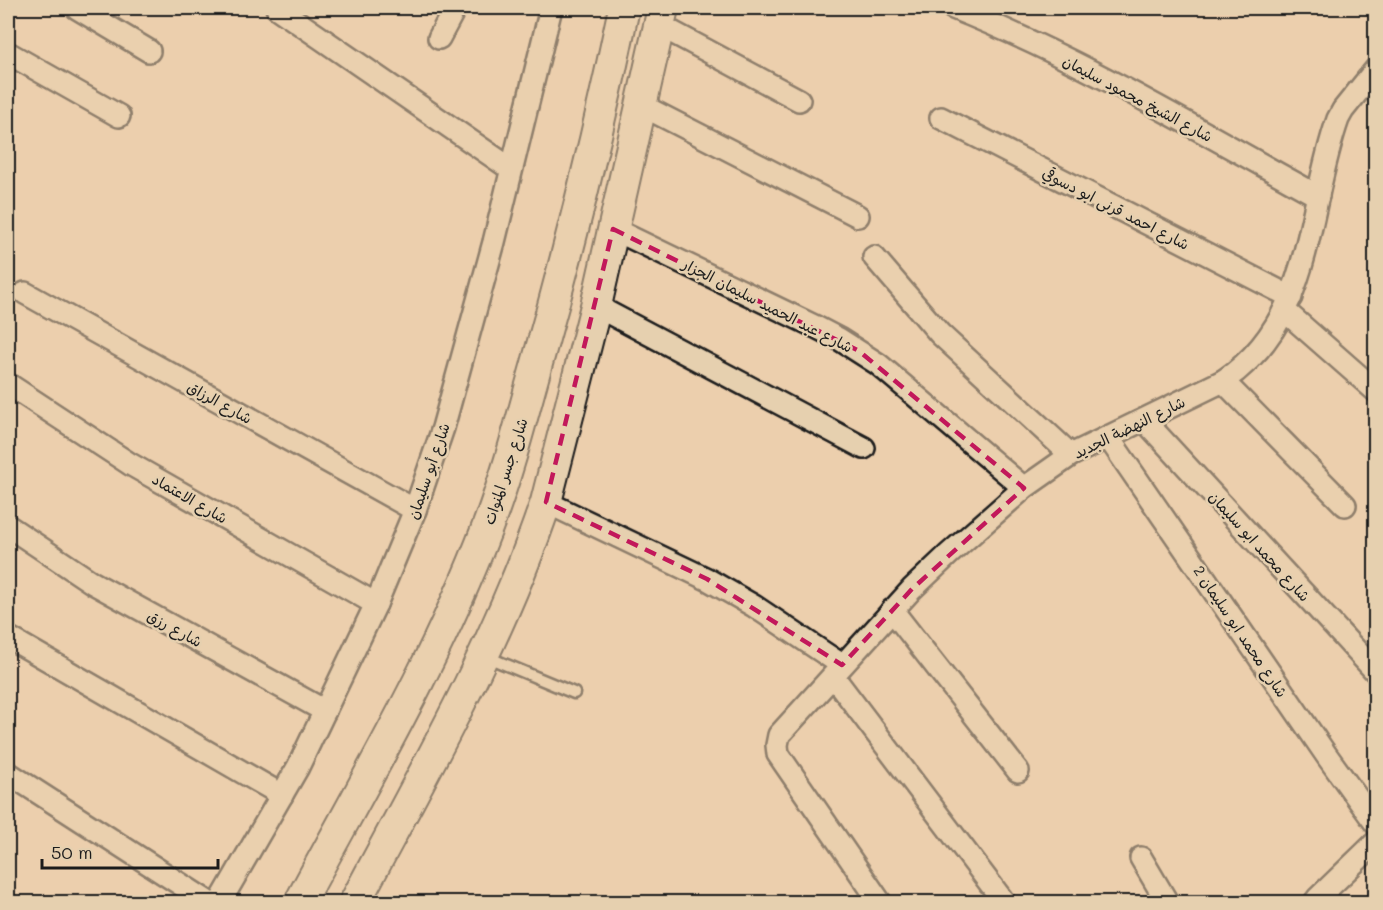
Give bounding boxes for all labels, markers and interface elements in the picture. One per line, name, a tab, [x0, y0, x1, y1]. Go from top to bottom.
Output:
street label: شارع الشيخ محمود سليمان	[1059, 50, 1216, 147]
street label: شارع احمد قرنى ابو دسوقي	[1039, 162, 1193, 255]
street label: شارع عبد الحميد سليمان الجزار	[678, 253, 856, 358]
street label: شارع الرزاق	[184, 376, 256, 429]
street label: شارع النهضة الجديد	[1070, 391, 1189, 464]
street label: شارع جسر المنوات	[478, 415, 533, 527]
street label: شارع أبو سليمان	[402, 420, 455, 522]
street label: شارع الاعتماد	[148, 468, 231, 528]
street label: شارع محمد ابو سليمان	[1204, 487, 1315, 606]
street label: شارع محمد ابو سليمان 2	[1189, 561, 1293, 701]
street label: شارع رزق	[144, 605, 206, 652]
scale bar	[42, 832, 218, 870]
text: 50 m	[51, 840, 93, 864]

